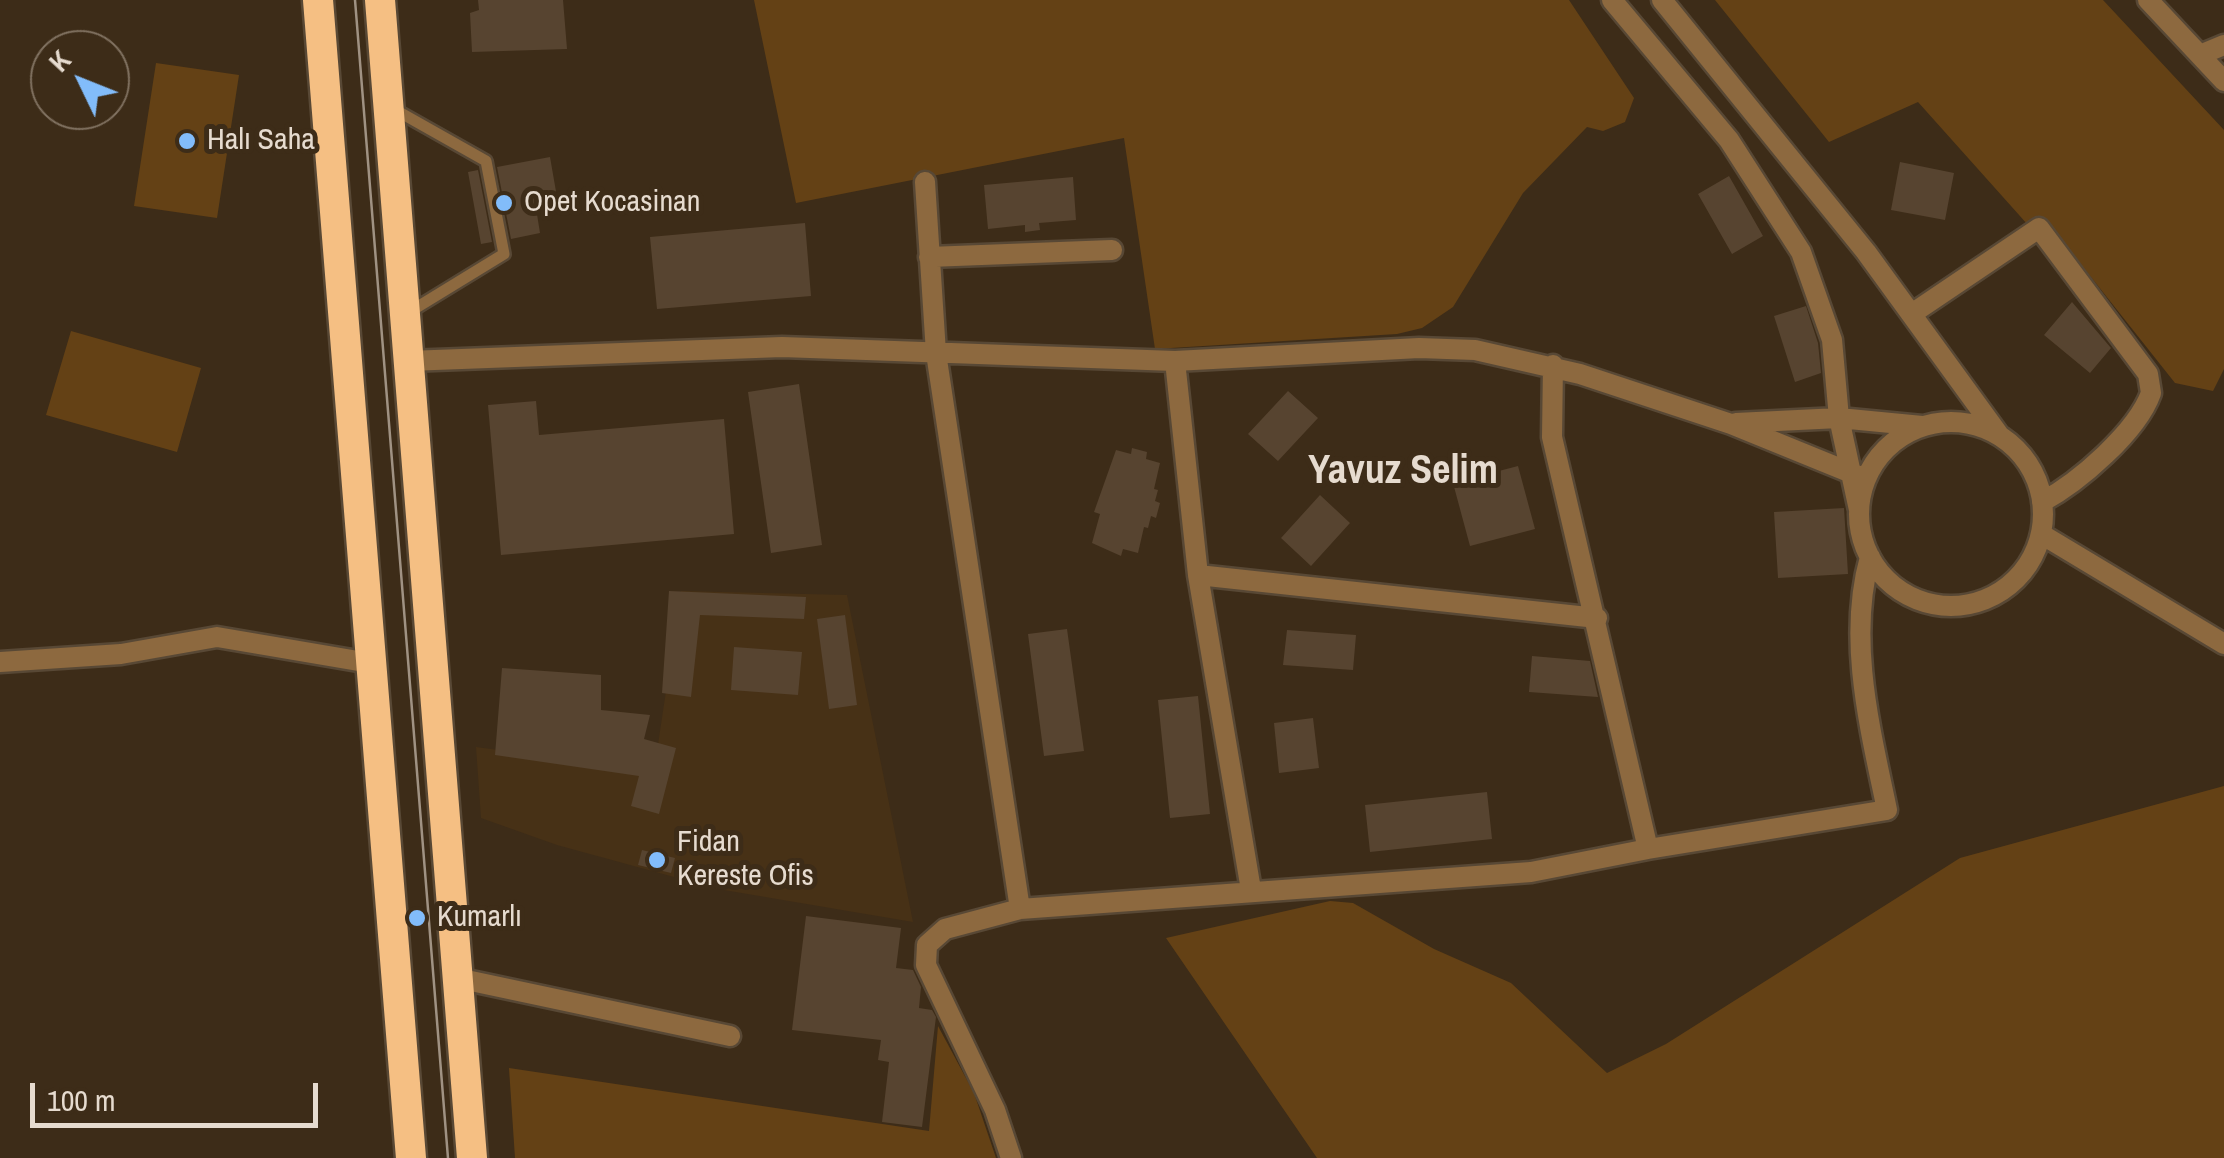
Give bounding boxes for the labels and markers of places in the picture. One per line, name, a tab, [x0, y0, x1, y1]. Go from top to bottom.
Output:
place label: Halı Saha	[207, 123, 315, 159]
marker: Halı Saha	[176, 130, 198, 152]
place label: Opet Kocasinan	[524, 185, 700, 221]
marker: Opet Kocasinan	[493, 192, 515, 214]
place label: Fidan Kereste Ofis	[677, 825, 814, 896]
marker: Fidan Kereste Ofis	[646, 849, 668, 871]
place label: Kumarlı	[437, 900, 522, 936]
marker: Kumarlı	[406, 907, 428, 929]

